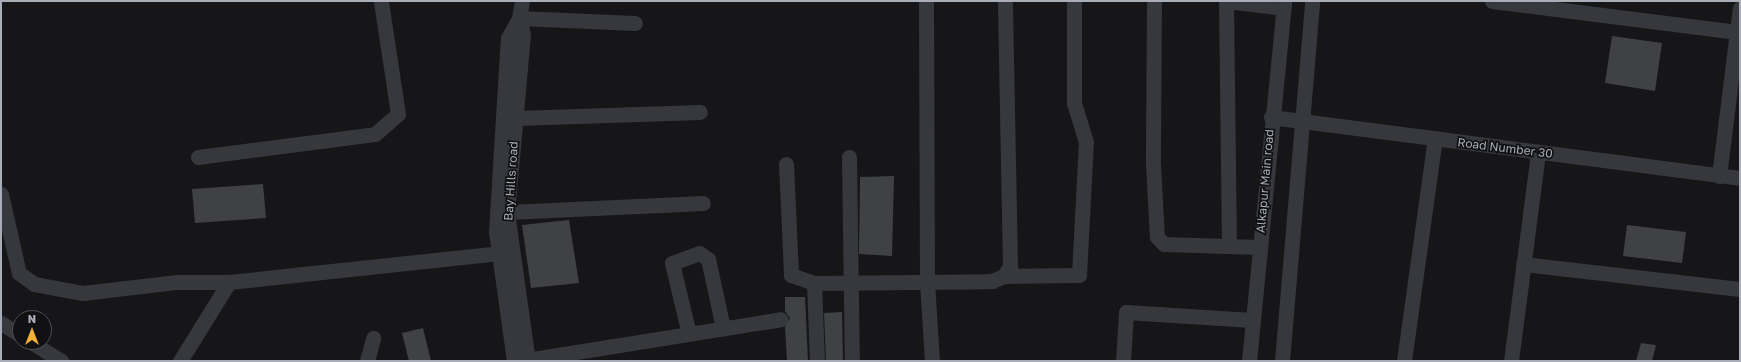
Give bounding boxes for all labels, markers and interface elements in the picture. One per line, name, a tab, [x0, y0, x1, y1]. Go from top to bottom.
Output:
street label: Alkapur Main road	[1253, 129, 1277, 233]
street label: Road Number 30	[1457, 135, 1553, 161]
street label: Bay Hills road	[501, 141, 521, 221]
north arrow	[12, 310, 52, 350]
text: N	[28, 312, 36, 325]

